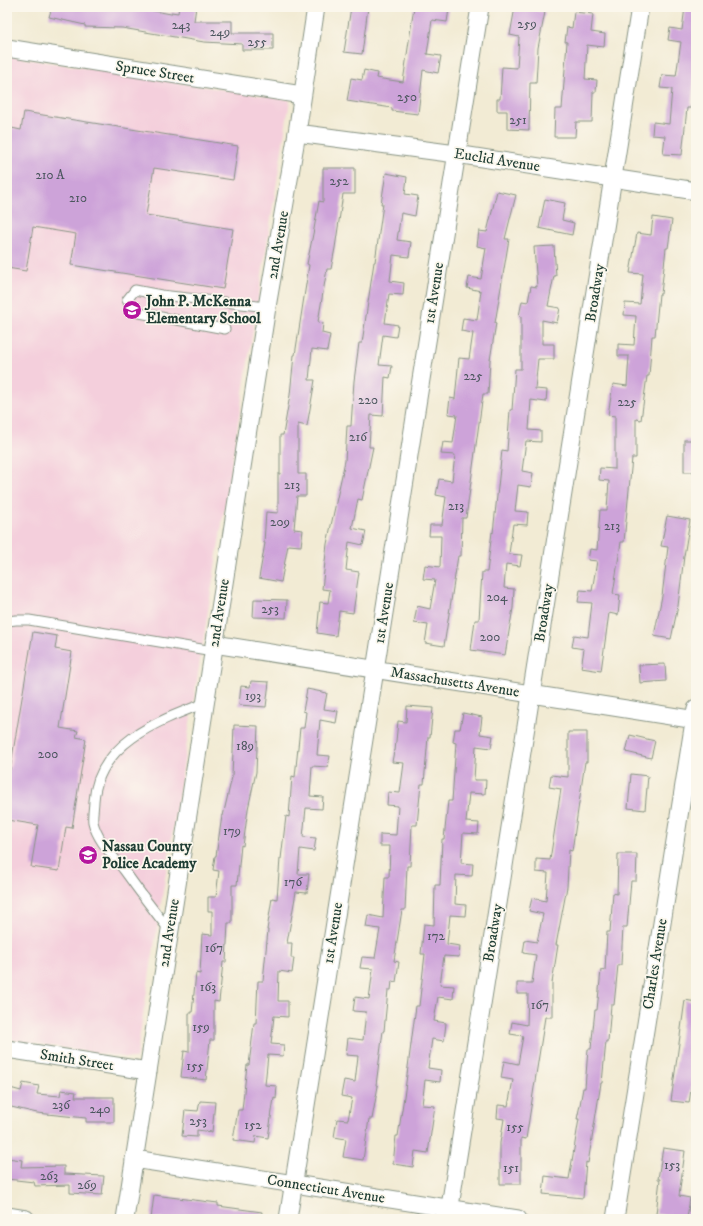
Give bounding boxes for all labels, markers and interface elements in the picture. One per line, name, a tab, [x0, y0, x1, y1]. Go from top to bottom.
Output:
house number: 259	[517, 16, 537, 32]
house number: 243	[172, 17, 191, 33]
house number: 249	[210, 24, 230, 40]
house number: 255	[247, 34, 267, 50]
street label: Spruce Street	[114, 56, 196, 88]
house number: 250	[397, 89, 417, 105]
house number: 251	[509, 112, 527, 128]
street label: Euclid Avenue	[453, 144, 541, 176]
house number: 210 A	[35, 167, 65, 183]
house number: 252	[329, 173, 349, 189]
house number: 210	[69, 190, 87, 206]
street label: 2nd Avenue	[263, 209, 293, 281]
street label: 1st Avenue	[420, 261, 448, 325]
street label: Broadway	[581, 261, 609, 324]
place label: John P. McKenna Elementary School	[144, 292, 261, 328]
school or university icon: John P. McKenna Elementary School	[121, 299, 143, 321]
house number: 225	[463, 368, 483, 384]
house number: 220	[358, 392, 378, 408]
house number: 225	[617, 394, 637, 410]
house number: 216	[349, 429, 368, 445]
house number: 213	[284, 477, 300, 493]
house number: 213	[448, 498, 464, 514]
house number: 209	[270, 514, 290, 530]
house number: 213	[604, 518, 620, 534]
street label: 2nd Avenue	[204, 577, 234, 649]
street label: 1st Avenue	[370, 581, 398, 645]
street label: Broadway	[530, 581, 558, 644]
house number: 204	[487, 589, 508, 605]
house number: 253	[261, 601, 279, 617]
house number: 200	[480, 629, 500, 645]
street label: Massachusetts Avenue	[389, 662, 521, 702]
house number: 193	[245, 688, 261, 704]
house number: 189	[236, 738, 254, 754]
house number: 200	[38, 746, 58, 762]
house number: 179	[223, 823, 241, 839]
place label: Nassau County Police Academy	[102, 837, 197, 873]
school or university icon: Nassau County Police Academy	[77, 844, 99, 866]
house number: 176	[284, 874, 303, 890]
street label: 2nd Avenue	[154, 897, 184, 969]
street label: 1st Avenue	[319, 901, 347, 965]
street label: Broadway	[479, 901, 507, 964]
street label: Charles Avenue	[638, 917, 672, 1011]
house number: 172	[427, 928, 446, 944]
house number: 167	[205, 940, 223, 956]
house number: 163	[200, 979, 216, 995]
house number: 167	[531, 997, 549, 1013]
house number: 159	[192, 1019, 210, 1035]
street label: Smith Street	[39, 1045, 115, 1075]
house number: 155	[186, 1058, 204, 1074]
house number: 236	[52, 1097, 71, 1113]
house number: 240	[90, 1101, 110, 1117]
house number: 253	[189, 1113, 207, 1129]
house number: 152	[244, 1117, 262, 1133]
house number: 155	[506, 1119, 524, 1135]
house number: 153	[664, 1157, 680, 1173]
house number: 151	[503, 1160, 519, 1176]
house number: 263	[40, 1168, 58, 1184]
street label: Connecticut Avenue	[266, 1170, 386, 1208]
house number: 269	[77, 1177, 97, 1193]

